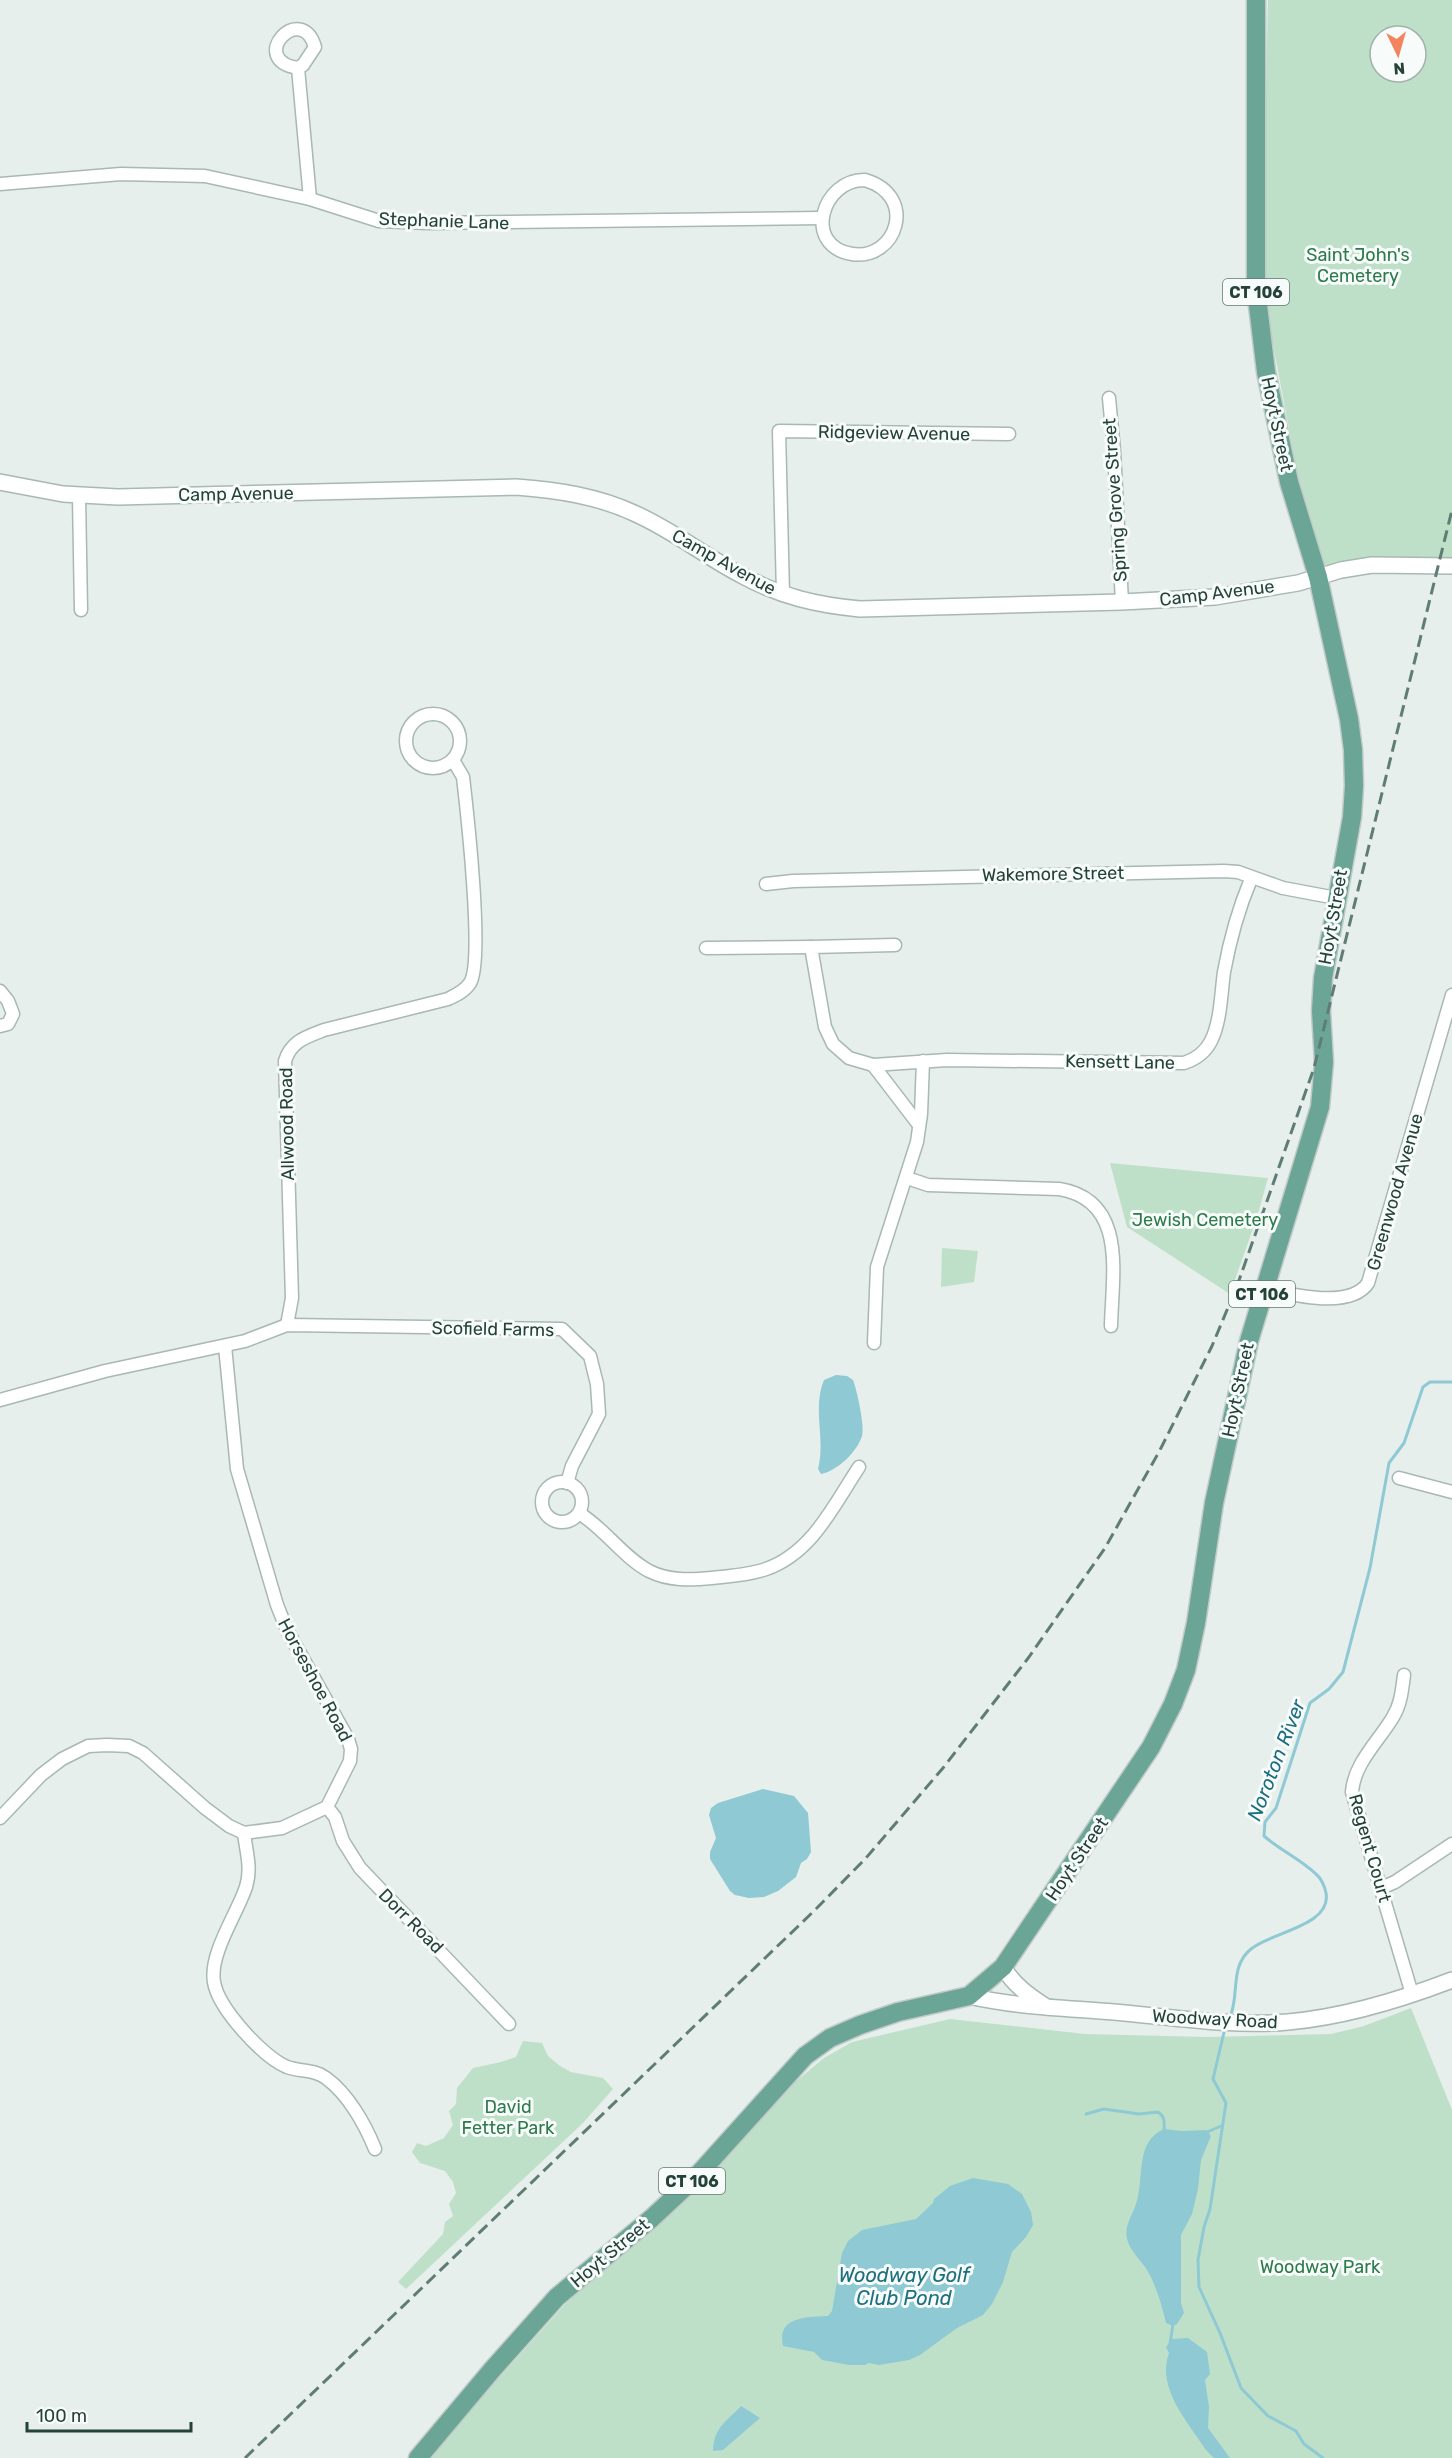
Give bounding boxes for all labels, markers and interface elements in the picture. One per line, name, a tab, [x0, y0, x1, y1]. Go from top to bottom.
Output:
north arrow	[1368, 24, 1428, 84]
text: N	[1393, 58, 1406, 78]
street label: Stephanie Lane	[378, 208, 510, 234]
park label: Saint John's Cemetery	[1306, 244, 1410, 287]
road number: CT 106	[1223, 279, 1289, 305]
street label: Hoyt Street	[1256, 375, 1298, 473]
street label: Spring Grove Street	[1098, 417, 1132, 583]
street label: Ridgeview Avenue	[818, 421, 970, 445]
street label: Camp Avenue	[178, 482, 294, 506]
street label: Camp Avenue	[668, 524, 780, 600]
street label: Camp Avenue	[1158, 575, 1276, 611]
street label: Wakemore Street	[982, 862, 1124, 886]
street label: Hoyt Street	[1314, 868, 1352, 966]
street label: Kensett Lane	[1065, 1050, 1175, 1074]
street label: Allwood Road	[275, 1067, 299, 1181]
street label: Greenwood Avenue	[1362, 1111, 1428, 1273]
park label: Jewish Cemetery	[1132, 1209, 1278, 1231]
road number: CT 106	[1229, 1281, 1295, 1307]
street label: Scofield Farms	[431, 1317, 555, 1341]
street label: Hoyt Street	[1217, 1341, 1259, 1439]
street label: Horseshoe Road	[273, 1614, 357, 1746]
water label: Noroton River	[1242, 1695, 1311, 1824]
street label: Regent Court	[1344, 1791, 1396, 1905]
street label: Hoyt Street	[1041, 1813, 1113, 1905]
street label: Dorr Road	[374, 1884, 448, 1958]
street label: Woodway Road	[1152, 2005, 1278, 2033]
park label: David Fetter Park	[462, 2096, 555, 2139]
road number: CT 106	[659, 2168, 725, 2194]
street label: Hoyt Street	[566, 2214, 654, 2292]
park label: Woodway Park	[1260, 2256, 1381, 2278]
water label: Woodway Golf Club Pond	[838, 2263, 972, 2310]
scale bar	[27, 2395, 190, 2433]
text: 100 m	[36, 2405, 87, 2427]

